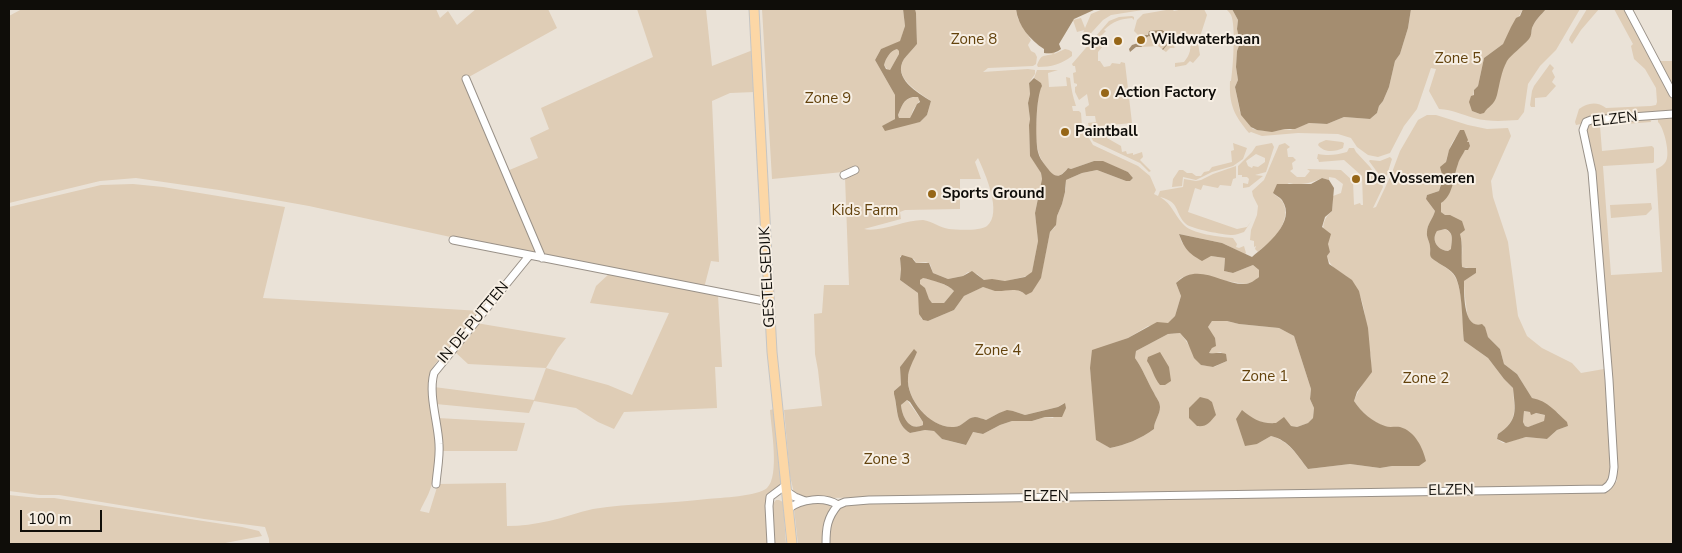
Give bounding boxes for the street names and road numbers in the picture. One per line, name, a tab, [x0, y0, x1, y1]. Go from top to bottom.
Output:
street label: ELZEN	[1591, 108, 1639, 132]
street label: GESTELSEDIJK	[756, 226, 780, 328]
street label: IN DE PUTTEN	[435, 279, 513, 367]
street label: ELZEN	[1428, 482, 1474, 500]
street label: ELZEN	[1023, 488, 1069, 506]

